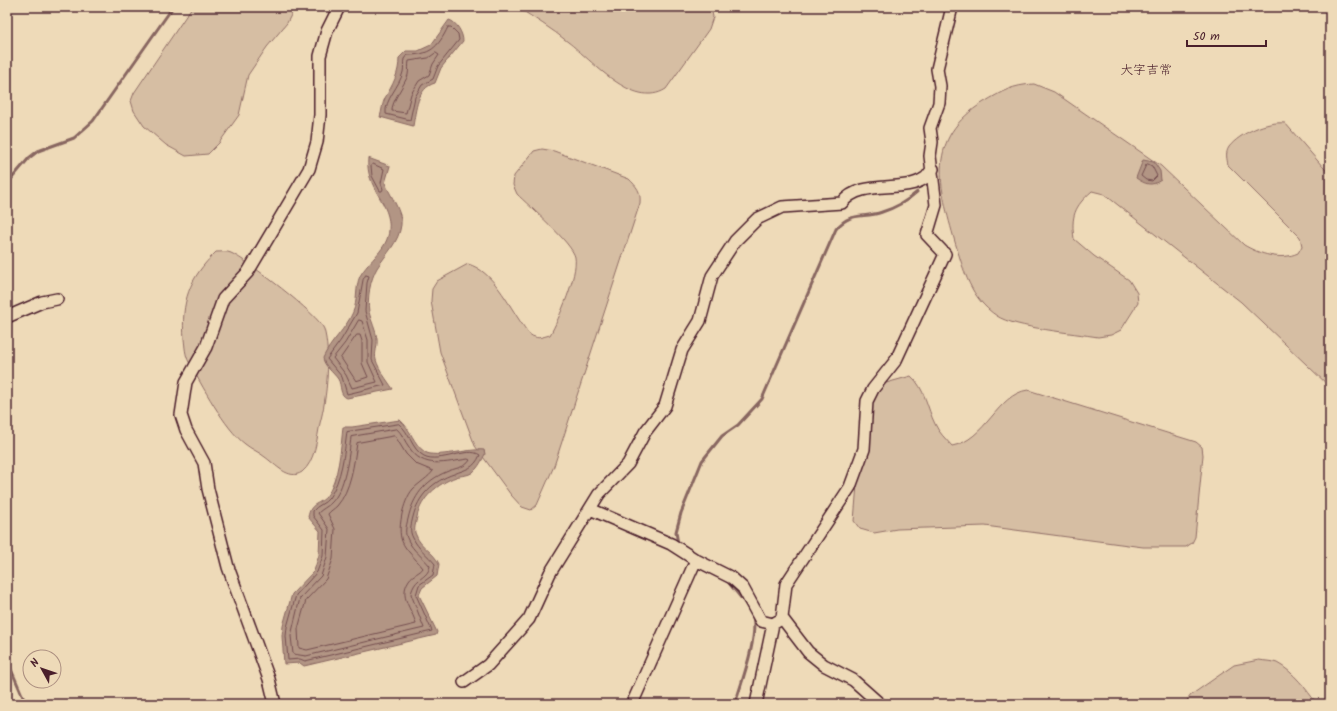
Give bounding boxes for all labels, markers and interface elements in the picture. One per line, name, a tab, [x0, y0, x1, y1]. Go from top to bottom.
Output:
scale bar	[1187, 22, 1266, 48]
text: 50 m	[1193, 27, 1220, 46]
district label: 大字吉常	[1120, 60, 1172, 81]
north arrow	[22, 649, 62, 689]
text: N	[26, 655, 44, 672]

